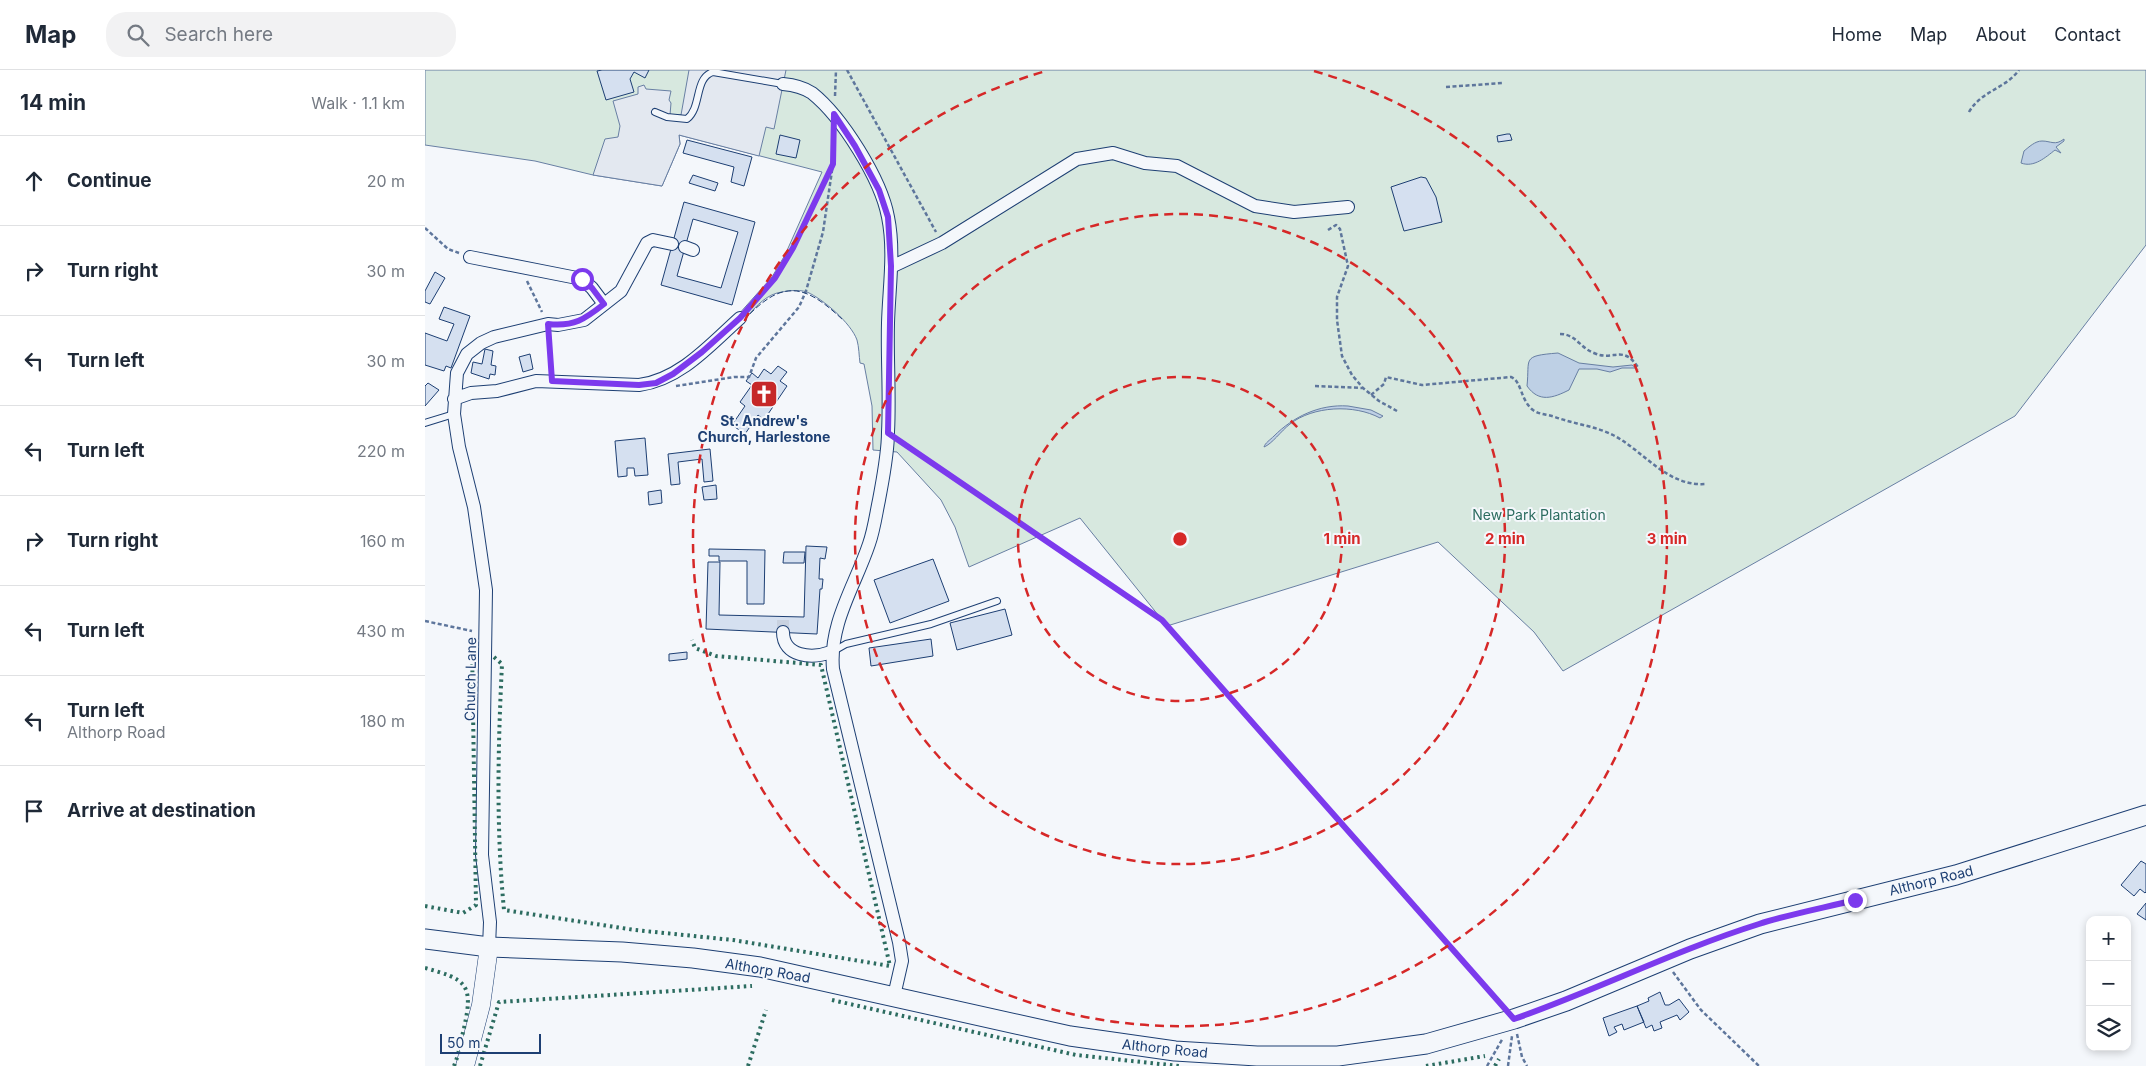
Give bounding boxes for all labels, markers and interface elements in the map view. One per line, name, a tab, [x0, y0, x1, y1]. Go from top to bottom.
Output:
search box	[106, 12, 456, 57]
text: Map	[25, 20, 76, 49]
icon: search	[124, 21, 152, 49]
text: Search here	[164, 23, 273, 46]
text: Home	[1832, 24, 1882, 45]
text: Map	[1910, 24, 1947, 45]
text: About	[1975, 24, 2026, 45]
text: Contact	[2054, 24, 2121, 45]
text: 14 min	[20, 90, 86, 115]
text: Walk · 1.1 km	[311, 93, 405, 113]
icon: ahead	[20, 167, 48, 195]
text: Continue	[67, 169, 152, 192]
text: 20 m	[367, 171, 405, 191]
icon: right	[20, 257, 48, 285]
text: Turn right	[67, 259, 158, 282]
text: 30 m	[367, 261, 405, 281]
route start	[571, 268, 594, 291]
icon: left	[20, 347, 48, 375]
text: Turn left	[67, 349, 145, 372]
text: 30 m	[367, 351, 405, 371]
church icon: St. Andrew's Church, Harlestone	[749, 379, 779, 409]
place label: St. Andrew's Church, Harlestone	[698, 412, 830, 445]
icon: left	[20, 437, 48, 465]
text: Turn left	[67, 439, 145, 462]
text: 220 m	[357, 441, 405, 461]
park label: New Park Plantation	[1472, 506, 1606, 523]
icon: right	[20, 527, 48, 555]
text: Turn right	[67, 529, 158, 552]
text: 1 min	[1323, 529, 1361, 548]
text: 2 min	[1485, 529, 1525, 548]
text: 3 min	[1647, 529, 1687, 548]
centre of rings	[1171, 530, 1189, 548]
text: 160 m	[360, 531, 405, 551]
icon: left	[20, 617, 48, 645]
text: Turn left	[67, 619, 145, 642]
text: 430 m	[356, 621, 405, 641]
street label: Church Lane	[461, 637, 479, 721]
text: Turn left	[67, 699, 145, 722]
icon: left	[20, 707, 48, 735]
text: 180 m	[360, 711, 405, 731]
text: Althorp Road	[67, 722, 166, 742]
icon: arrive	[20, 797, 48, 825]
text: Arrive at destination	[67, 799, 256, 822]
street label: Althorp Road	[1887, 861, 1975, 899]
route end	[1844, 889, 1867, 912]
map controls	[2086, 916, 2131, 1051]
button: +	[2086, 916, 2131, 961]
street label: Althorp Road	[724, 954, 812, 986]
button: −	[2086, 961, 2131, 1006]
button: layers	[2086, 1006, 2131, 1051]
scale bar	[440, 1031, 541, 1054]
text: 50 m	[447, 1034, 481, 1051]
street label: Althorp Road	[1121, 1035, 1209, 1061]

